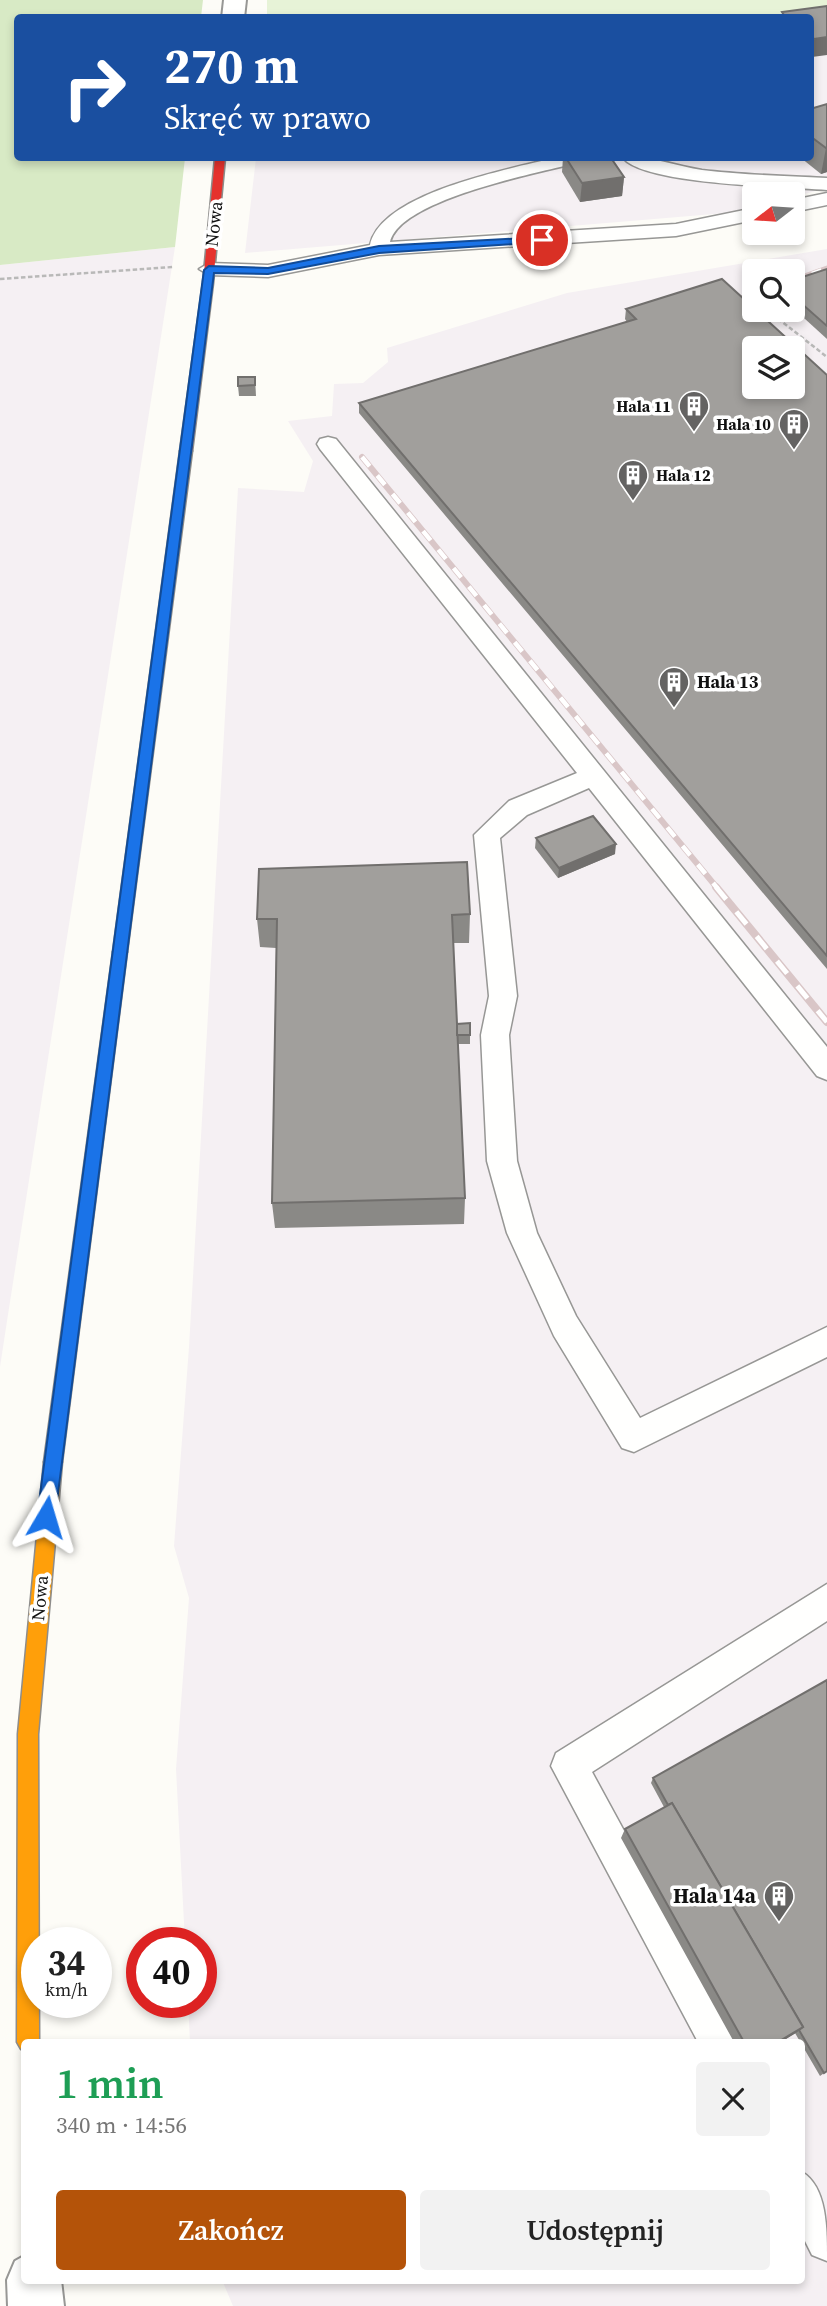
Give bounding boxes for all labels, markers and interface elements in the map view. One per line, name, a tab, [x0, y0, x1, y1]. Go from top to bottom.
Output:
text: 270 m	[164, 32, 299, 99]
icon: right	[49, 42, 140, 133]
text: Skręć w prawo	[164, 96, 371, 140]
north arrow	[742, 182, 805, 245]
map controls	[742, 182, 805, 399]
street label: Nowa	[199, 199, 228, 248]
pin	[512, 210, 572, 270]
icon: arrive	[523, 221, 561, 259]
button: search	[742, 259, 805, 322]
button: layers	[742, 336, 805, 399]
building icon: Hala 11	[677, 389, 711, 433]
place label: Hala 11	[616, 395, 671, 417]
building icon: Hala 10	[777, 407, 811, 451]
place label: Hala 10	[716, 413, 771, 435]
building icon: Hala 12	[616, 458, 650, 502]
place label: Hala 12	[656, 464, 711, 486]
building icon: Hala 13	[657, 665, 691, 709]
place label: Hala 13	[697, 669, 759, 694]
position arrow	[9, 1480, 83, 1554]
street label: Nowa	[25, 1573, 54, 1622]
building icon: Hala 14a	[762, 1879, 796, 1923]
place label: Hala 14a	[673, 1881, 757, 1910]
speed limit sign: 40	[126, 1927, 217, 2018]
text: 34	[48, 1939, 85, 1987]
text: km/h	[45, 1977, 88, 2002]
text: 1 min	[56, 2054, 164, 2112]
button: close	[696, 2062, 770, 2136]
text: 340 m · 14:56	[56, 2109, 187, 2141]
button: Zakończ	[56, 2190, 406, 2270]
button: Udostępnij	[420, 2190, 770, 2270]

